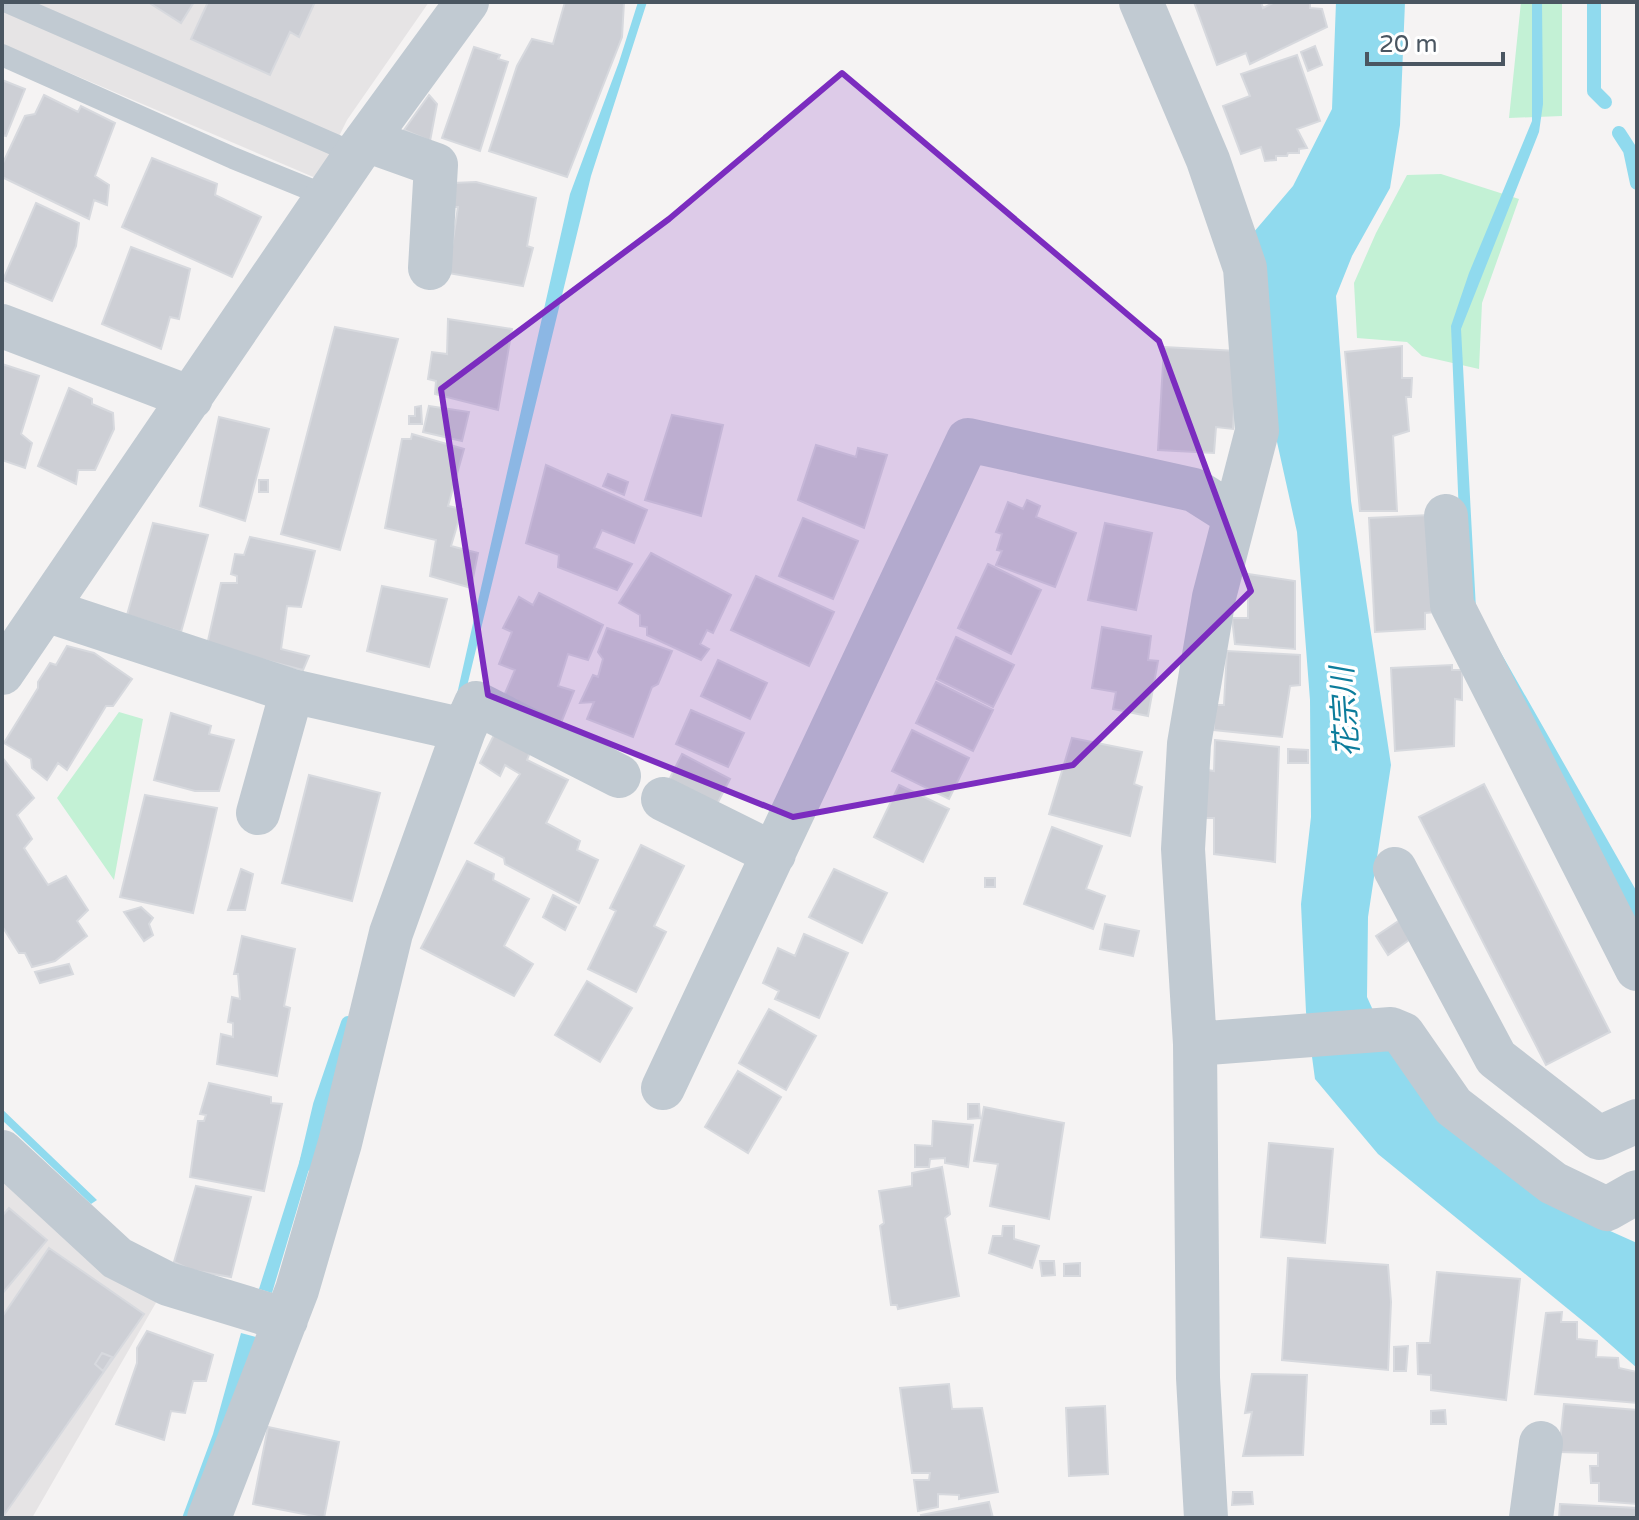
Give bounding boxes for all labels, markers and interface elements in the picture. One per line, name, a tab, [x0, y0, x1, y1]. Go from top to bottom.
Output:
scale bar	[1367, 16, 1503, 66]
text: 20 m	[1379, 30, 1437, 59]
water label: 花宗川	[1324, 663, 1367, 758]

